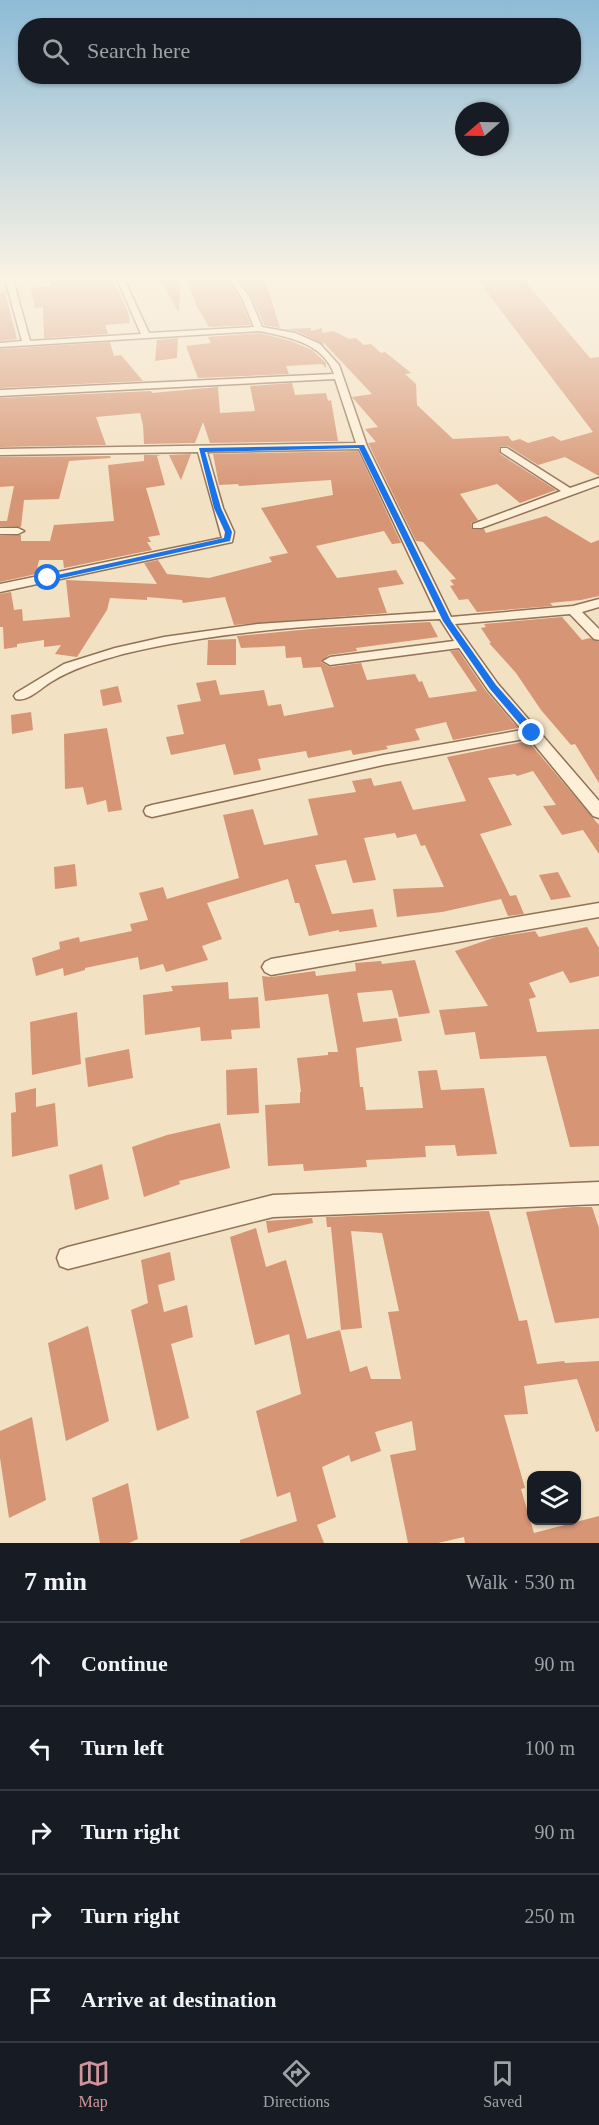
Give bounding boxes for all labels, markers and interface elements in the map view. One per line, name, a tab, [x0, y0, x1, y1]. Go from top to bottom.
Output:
search box	[18, 18, 581, 84]
icon: search	[39, 35, 72, 68]
text: Search here	[87, 38, 190, 63]
north arrow	[455, 102, 509, 156]
route start	[34, 564, 60, 590]
route end	[518, 719, 544, 745]
map controls	[527, 1471, 581, 1525]
button: layers	[527, 1471, 581, 1525]
text: 7 min	[24, 1567, 87, 1596]
text: Walk · 530 m	[466, 1571, 575, 1593]
icon: ahead	[24, 1648, 57, 1681]
text: Continue	[81, 1651, 168, 1676]
text: 90 m	[534, 1653, 575, 1675]
icon: left	[24, 1732, 57, 1765]
text: Turn left	[81, 1735, 164, 1760]
text: 100 m	[524, 1737, 575, 1759]
icon: right	[24, 1816, 57, 1849]
text: Turn right	[81, 1819, 180, 1844]
text: 90 m	[534, 1821, 575, 1843]
icon: right	[24, 1900, 57, 1933]
text: Turn right	[81, 1903, 180, 1928]
text: 250 m	[524, 1905, 575, 1927]
icon: arrive	[24, 1984, 57, 2017]
text: Arrive at destination	[81, 1987, 277, 2012]
tab: Map	[77, 2057, 110, 2111]
tab: Directions	[263, 2057, 330, 2111]
tab: Saved	[483, 2057, 522, 2111]

